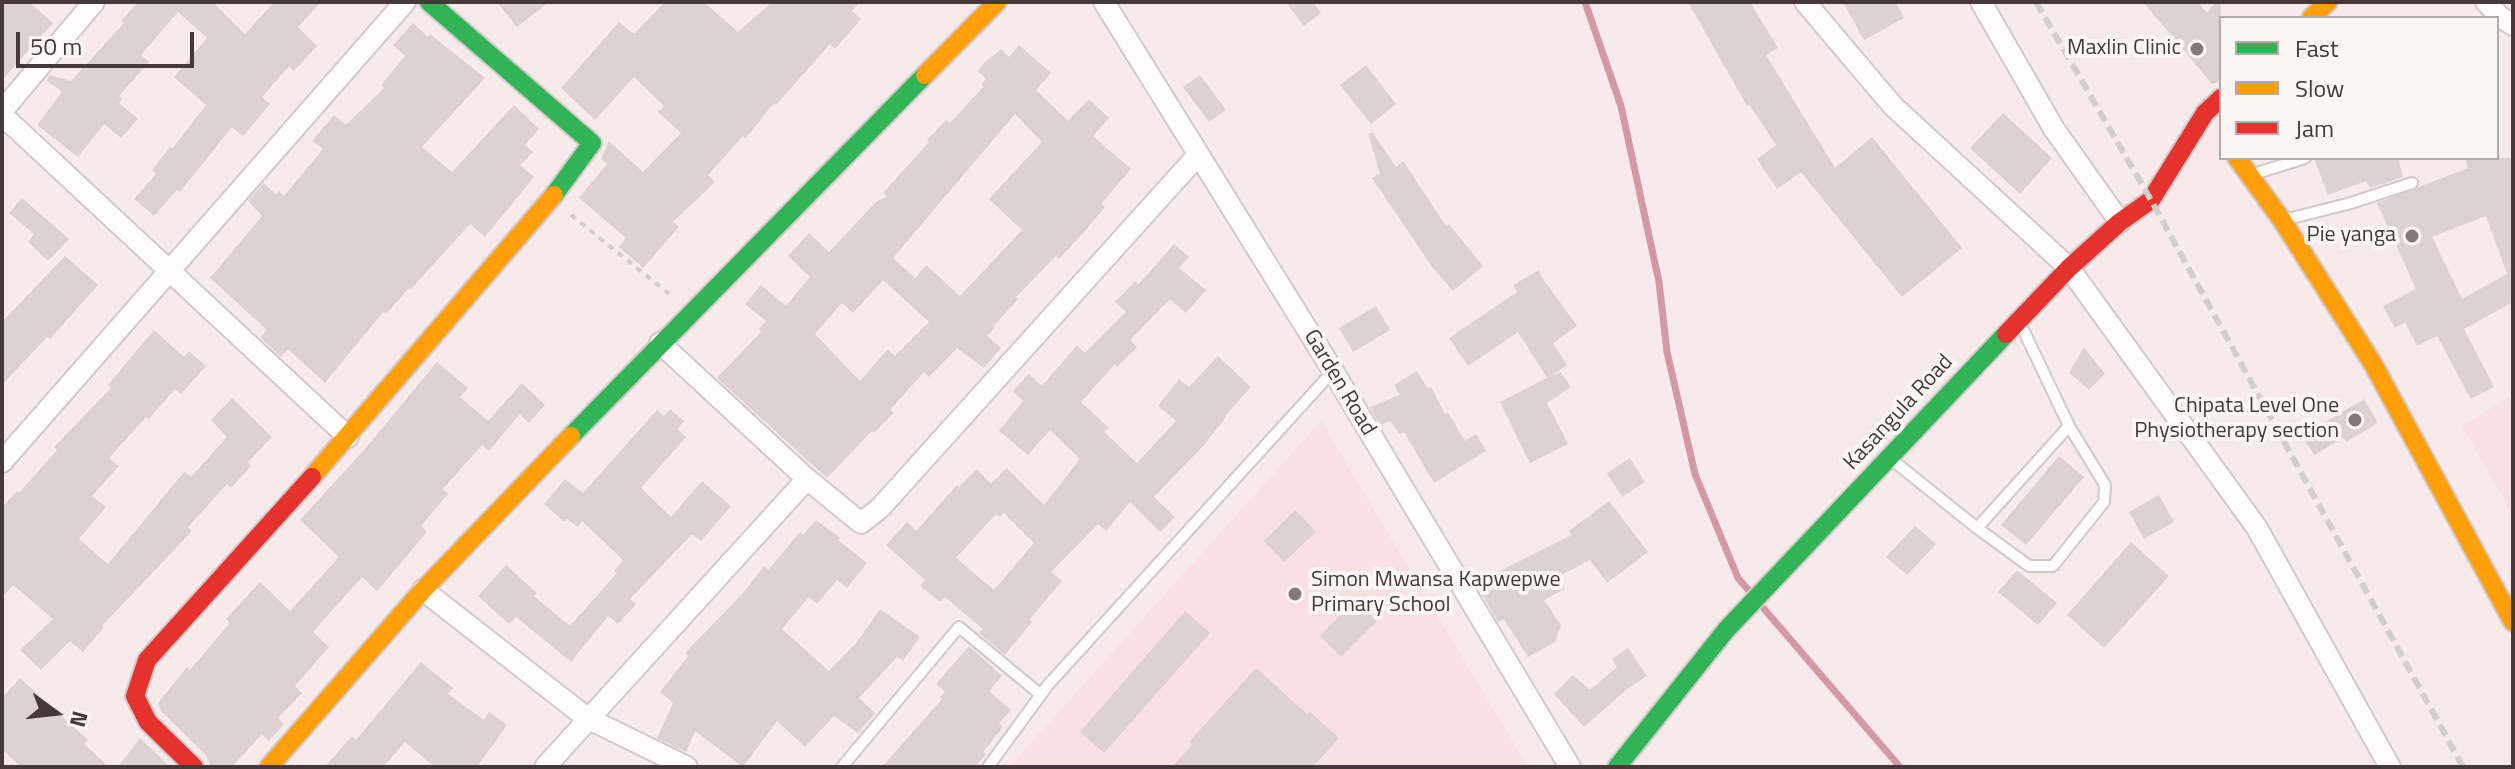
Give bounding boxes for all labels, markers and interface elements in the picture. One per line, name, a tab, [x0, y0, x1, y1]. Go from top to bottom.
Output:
scale bar	[20, 16, 198, 66]
legend	[2219, 16, 2499, 160]
text: 50 m	[30, 28, 82, 64]
text: Fast	[2295, 30, 2338, 66]
place label: Maxlin Clinic	[2067, 36, 2181, 62]
marker: Maxlin Clinic	[2188, 40, 2206, 58]
text: Slow	[2295, 70, 2344, 106]
text: Jam	[2295, 110, 2334, 146]
place label: Pie yanga	[2307, 223, 2396, 249]
marker: Pie yanga	[2403, 227, 2421, 245]
street label: Garden Road	[1297, 325, 1381, 441]
street label: Kasangula Road	[1839, 350, 1959, 476]
place label: Chipata Level One Physiotherapy section	[2134, 394, 2339, 446]
marker: Chipata Level One Physiotherapy section	[2346, 411, 2364, 429]
place label: Simon Mwansa Kapwepwe Primary School	[1311, 568, 1561, 620]
marker: Simon Mwansa Kapwepwe Primary School	[1286, 585, 1304, 603]
north arrow	[16, 673, 96, 753]
text: N	[61, 707, 98, 731]

